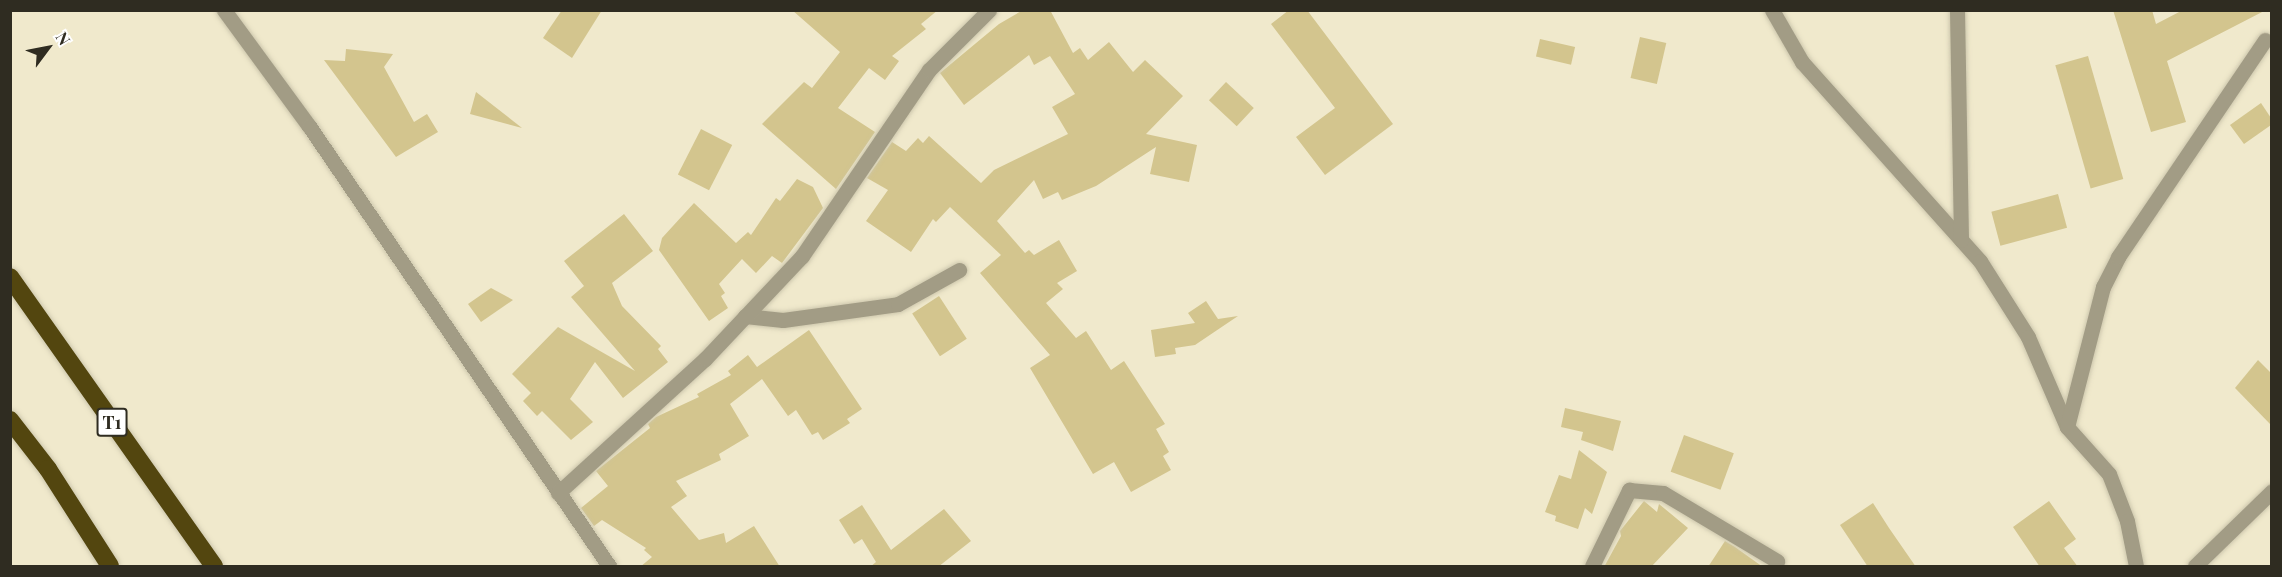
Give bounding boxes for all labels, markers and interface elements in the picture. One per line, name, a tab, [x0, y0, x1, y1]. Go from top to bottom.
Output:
north arrow	[18, 18, 78, 78]
text: N	[52, 28, 76, 49]
road number: T1	[96, 407, 128, 437]

